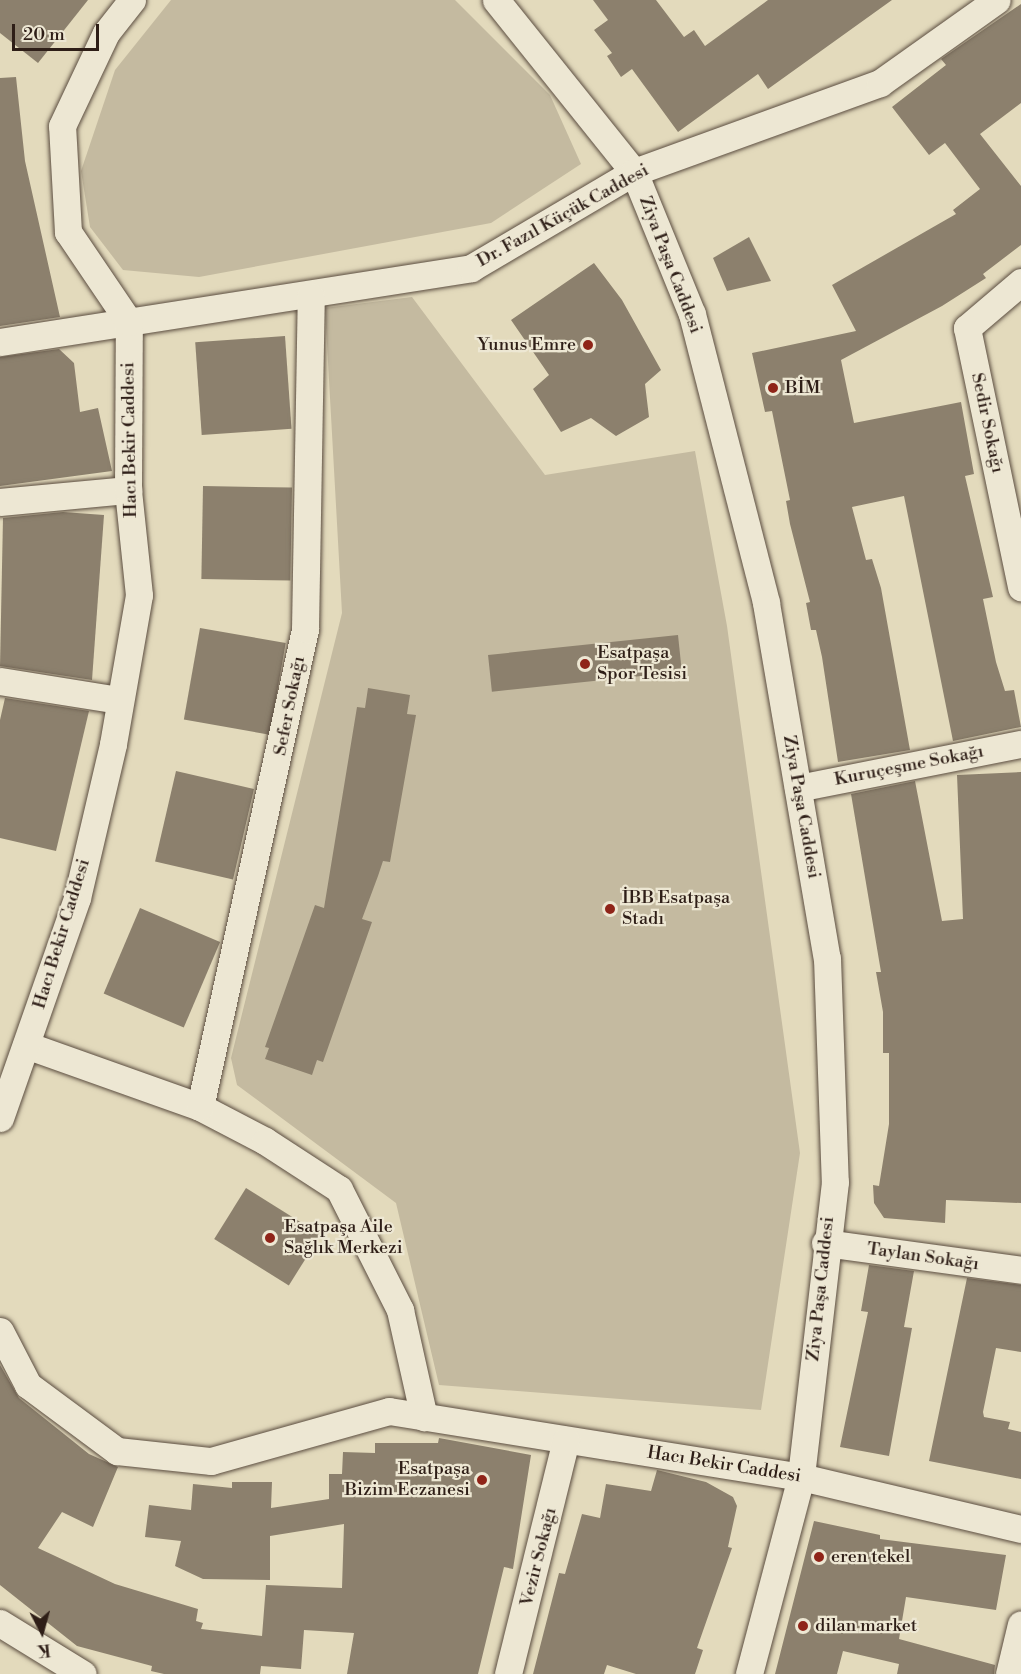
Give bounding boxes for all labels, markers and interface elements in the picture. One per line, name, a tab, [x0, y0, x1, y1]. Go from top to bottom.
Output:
scale bar	[15, 12, 102, 50]
text: 20 m	[23, 23, 65, 46]
street label: Dr. Fazıl Küçük Caddesi	[473, 160, 653, 272]
street label: Ziya Paşa Caddesi	[634, 193, 706, 337]
place label: Yunus Emre	[478, 334, 576, 356]
marker: Yunus Emre	[581, 338, 595, 352]
street label: Hacı Bekir Caddesi	[118, 362, 142, 518]
street label: Sedir Sokağı	[966, 371, 1008, 475]
place label: BİM	[785, 377, 820, 399]
marker: BİM	[766, 381, 780, 395]
place label: Esatpaşa Spor Tesisi	[597, 643, 687, 686]
street label: Sefer Sokağı	[270, 654, 310, 758]
marker: Esatpaşa Spor Tesisi	[578, 657, 592, 671]
street label: Ziya Paşa Caddesi	[778, 734, 824, 880]
street label: Kuruçeşme Sokağı	[833, 741, 985, 791]
street label: Hacı Bekir Caddesi	[29, 856, 95, 1012]
place label: İBB Esatpaşa Stadı	[622, 888, 730, 930]
marker: İBB Esatpaşa Stadı	[603, 902, 617, 916]
street label: Ziya Paşa Caddesi	[803, 1216, 839, 1362]
place label: Esatpaşa Aile Sağlık Merkezi	[284, 1217, 403, 1260]
marker: Esatpaşa Aile Sağlık Merkezi	[261, 1229, 279, 1247]
street label: Taylan Sokağı	[866, 1238, 980, 1276]
street label: Hacı Bekir Caddesi	[645, 1442, 803, 1488]
place label: Esatpaşa Bizim Eczanesi	[344, 1459, 470, 1502]
marker: Esatpaşa Bizim Eczanesi	[475, 1473, 489, 1487]
street label: Vezir Sokağı	[516, 1505, 562, 1609]
place label: eren tekel	[831, 1546, 910, 1568]
marker: eren tekel	[812, 1550, 826, 1564]
north arrow	[12, 1602, 72, 1662]
place label: dilan market	[815, 1615, 917, 1637]
marker: dilan market	[796, 1619, 810, 1633]
text: K	[36, 1639, 51, 1661]

